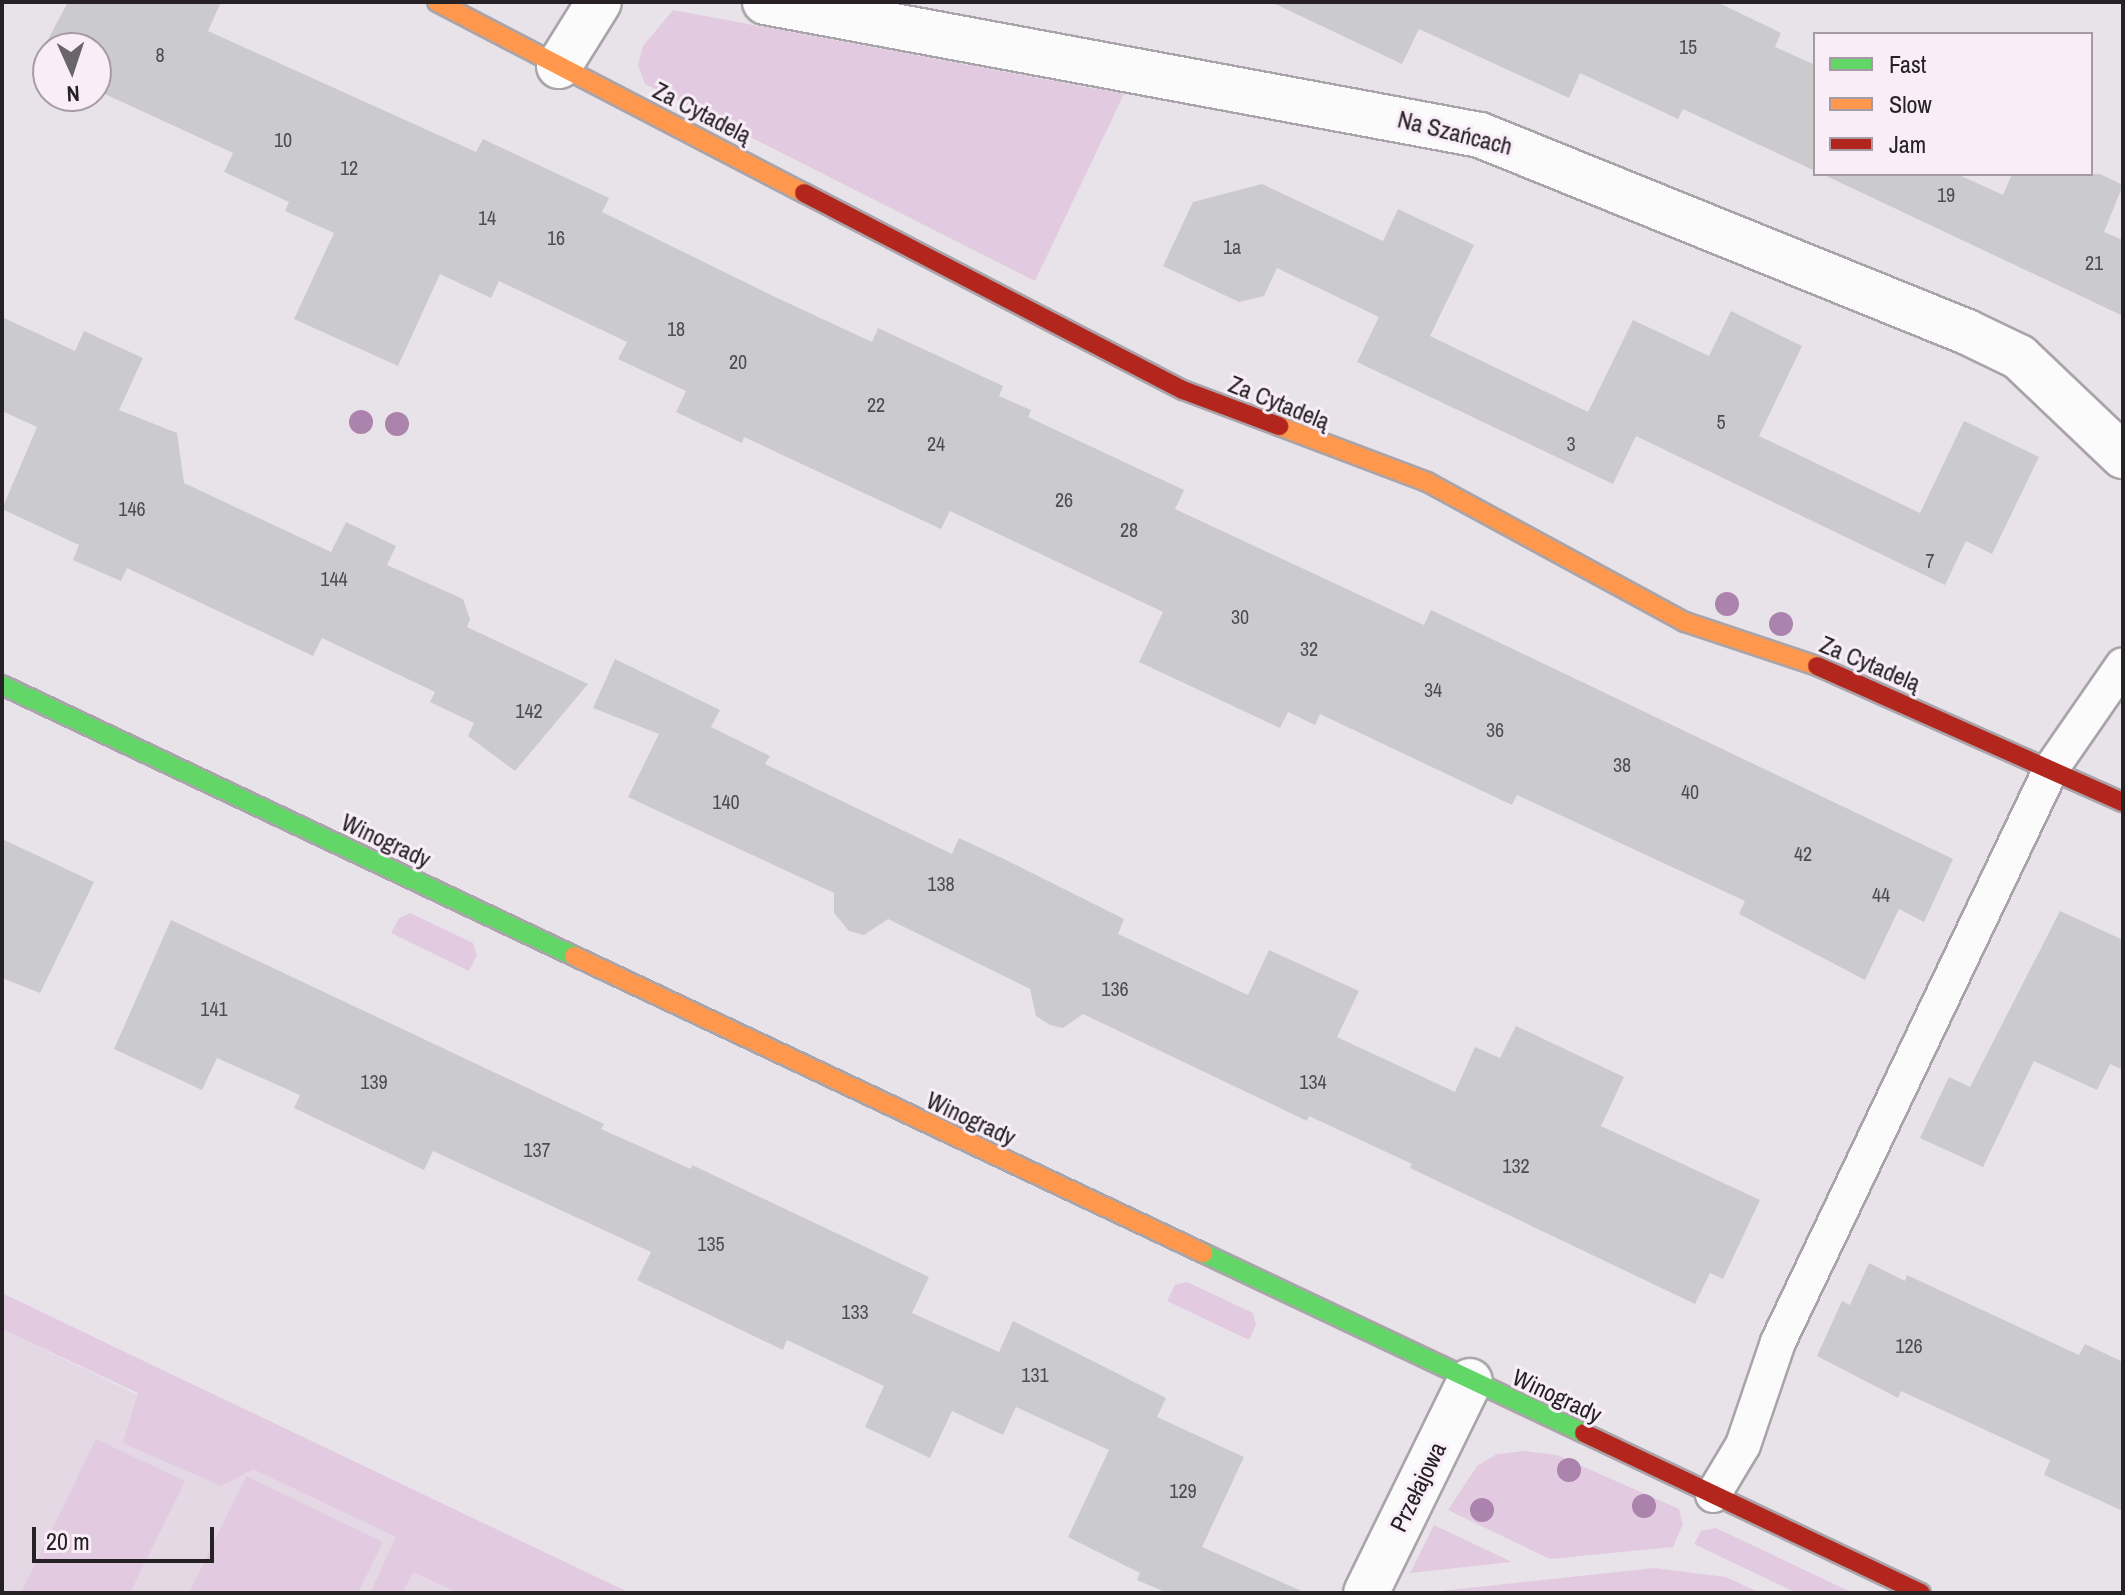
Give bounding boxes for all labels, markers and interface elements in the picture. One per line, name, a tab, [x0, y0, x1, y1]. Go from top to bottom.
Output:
north arrow	[32, 32, 112, 112]
legend	[1813, 32, 2093, 176]
house number: 15	[1679, 34, 1697, 58]
house number: 8	[155, 42, 165, 66]
text: Fast	[1889, 48, 1926, 80]
street label: Za Cytadelą	[648, 76, 756, 150]
text: N	[66, 79, 80, 109]
text: Slow	[1889, 88, 1932, 120]
street label: Na Szańcach	[1395, 105, 1515, 161]
house number: 10	[274, 127, 292, 151]
text: Jam	[1889, 128, 1926, 160]
house number: 12	[340, 155, 358, 179]
house number: 19	[1937, 182, 1955, 206]
house number: 14	[478, 205, 496, 229]
house number: 16	[547, 225, 565, 249]
house number: 1a	[1223, 234, 1241, 258]
house number: 21	[2085, 250, 2103, 274]
house number: 18	[667, 316, 685, 340]
house number: 20	[729, 349, 747, 373]
street label: Za Cytadelą	[1224, 370, 1334, 436]
house number: 22	[867, 392, 885, 416]
house number: 5	[1716, 409, 1726, 433]
house number: 24	[927, 431, 945, 455]
house number: 3	[1566, 431, 1576, 455]
house number: 26	[1055, 487, 1073, 511]
house number: 146	[118, 496, 146, 520]
house number: 28	[1120, 517, 1138, 541]
house number: 7	[1925, 548, 1935, 572]
house number: 144	[320, 566, 348, 590]
house number: 30	[1231, 604, 1249, 628]
street label: Za Cytadelą	[1816, 630, 1924, 698]
house number: 32	[1300, 636, 1318, 660]
house number: 34	[1424, 677, 1442, 701]
house number: 142	[515, 698, 543, 722]
house number: 36	[1486, 717, 1504, 741]
house number: 38	[1613, 752, 1631, 776]
house number: 40	[1681, 779, 1699, 803]
house number: 140	[712, 789, 740, 813]
street label: Winogrady	[337, 808, 435, 874]
house number: 42	[1794, 841, 1812, 865]
house number: 138	[927, 871, 955, 895]
house number: 44	[1872, 882, 1890, 906]
house number: 136	[1101, 976, 1129, 1000]
house number: 141	[200, 996, 228, 1020]
house number: 139	[360, 1069, 388, 1093]
house number: 134	[1299, 1069, 1327, 1093]
street label: Winogrady	[922, 1086, 1020, 1152]
house number: 137	[523, 1137, 551, 1161]
house number: 132	[1502, 1153, 1530, 1177]
house number: 135	[697, 1231, 725, 1255]
house number: 133	[841, 1299, 869, 1323]
house number: 126	[1895, 1333, 1923, 1357]
house number: 131	[1021, 1362, 1049, 1386]
street label: Winogrady	[1508, 1363, 1606, 1429]
street label: Przełajowa	[1384, 1437, 1452, 1537]
house number: 129	[1169, 1478, 1197, 1502]
scale bar	[36, 1511, 218, 1561]
text: 20 m	[46, 1525, 90, 1557]

